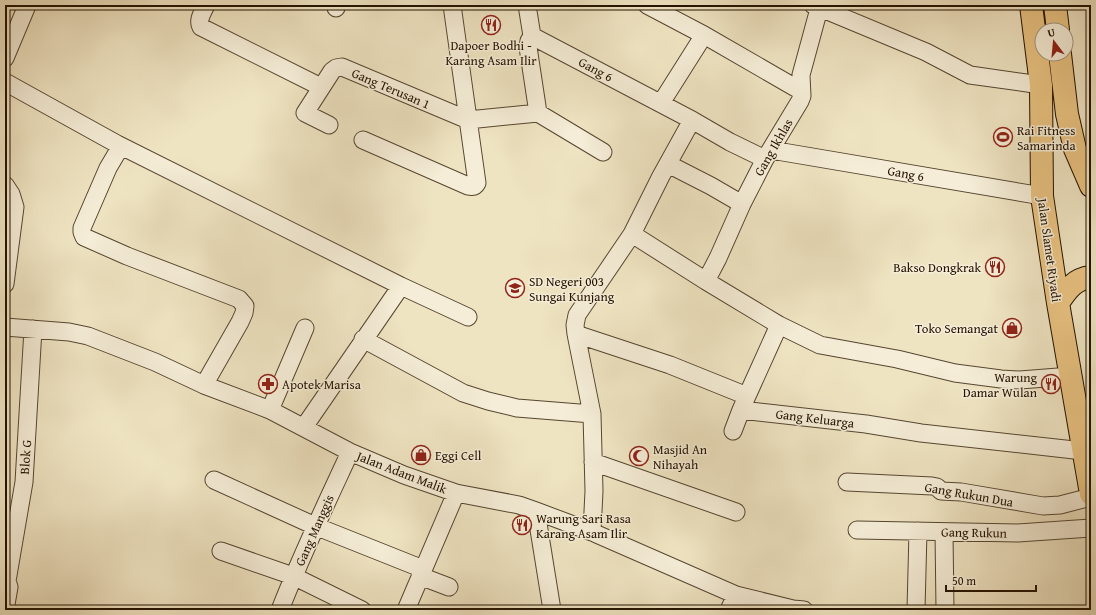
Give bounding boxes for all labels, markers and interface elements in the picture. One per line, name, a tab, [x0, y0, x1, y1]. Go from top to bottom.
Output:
restaurant icon: Dapoer Bodhi - Karang Asam Ilir	[480, 14, 502, 36]
north arrow	[1034, 22, 1074, 62]
text: U	[1045, 24, 1058, 41]
place label: Dapoer Bodhi - Karang Asam Ilir	[445, 36, 537, 70]
street label: Gang 6	[575, 52, 616, 86]
street label: Gang Terusan 1	[349, 63, 433, 114]
street label: Gang Ikhlas	[749, 115, 797, 179]
place label: Rai Fitness Samarinda	[1017, 121, 1077, 155]
sports icon: Rai Fitness Samarinda	[992, 126, 1014, 148]
street label: Gang 6	[886, 161, 926, 186]
street label: Jalan Slamet Riyadi	[1033, 195, 1066, 304]
restaurant icon: Bakso Dongkrak	[984, 256, 1006, 278]
place label: Bakso Dongkrak	[893, 258, 981, 277]
place label: SD Negeri 003 Sungai Kunjang	[529, 272, 615, 306]
school or university icon: SD Negeri 003 Sungai Kunjang	[504, 277, 526, 299]
shop icon: Toko Semangat	[1001, 317, 1023, 339]
place label: Toko Semangat	[915, 319, 998, 338]
place label: Warung Damar Wulan	[963, 368, 1038, 402]
pharmacy icon: Apotek Marisa	[257, 373, 279, 395]
restaurant icon: Warung Damar Wulan	[1040, 373, 1062, 395]
place label: Apotek Marisa	[282, 375, 362, 394]
street label: Gang Keluarga	[775, 404, 856, 433]
street label: Blok G	[15, 439, 36, 475]
place label: Masjid An Nihayah	[653, 440, 708, 474]
shop icon: Eggi Cell	[410, 444, 432, 466]
mosque icon: Masjid An Nihayah	[628, 445, 650, 467]
street label: Jalan Adam Malik	[352, 446, 450, 499]
place label: Eggi Cell	[435, 446, 482, 465]
street label: Gang Rukun Dua	[923, 477, 1016, 512]
street label: Gang Manggis	[290, 491, 339, 569]
place label: Warung Sari Rasa Karang Asam Ilir	[536, 509, 632, 543]
restaurant icon: Warung Sari Rasa Karang Asam Ilir	[511, 514, 533, 536]
street label: Gang Rukun	[941, 522, 1008, 543]
scale bar	[946, 567, 1036, 593]
text: 50 m	[952, 572, 976, 589]

